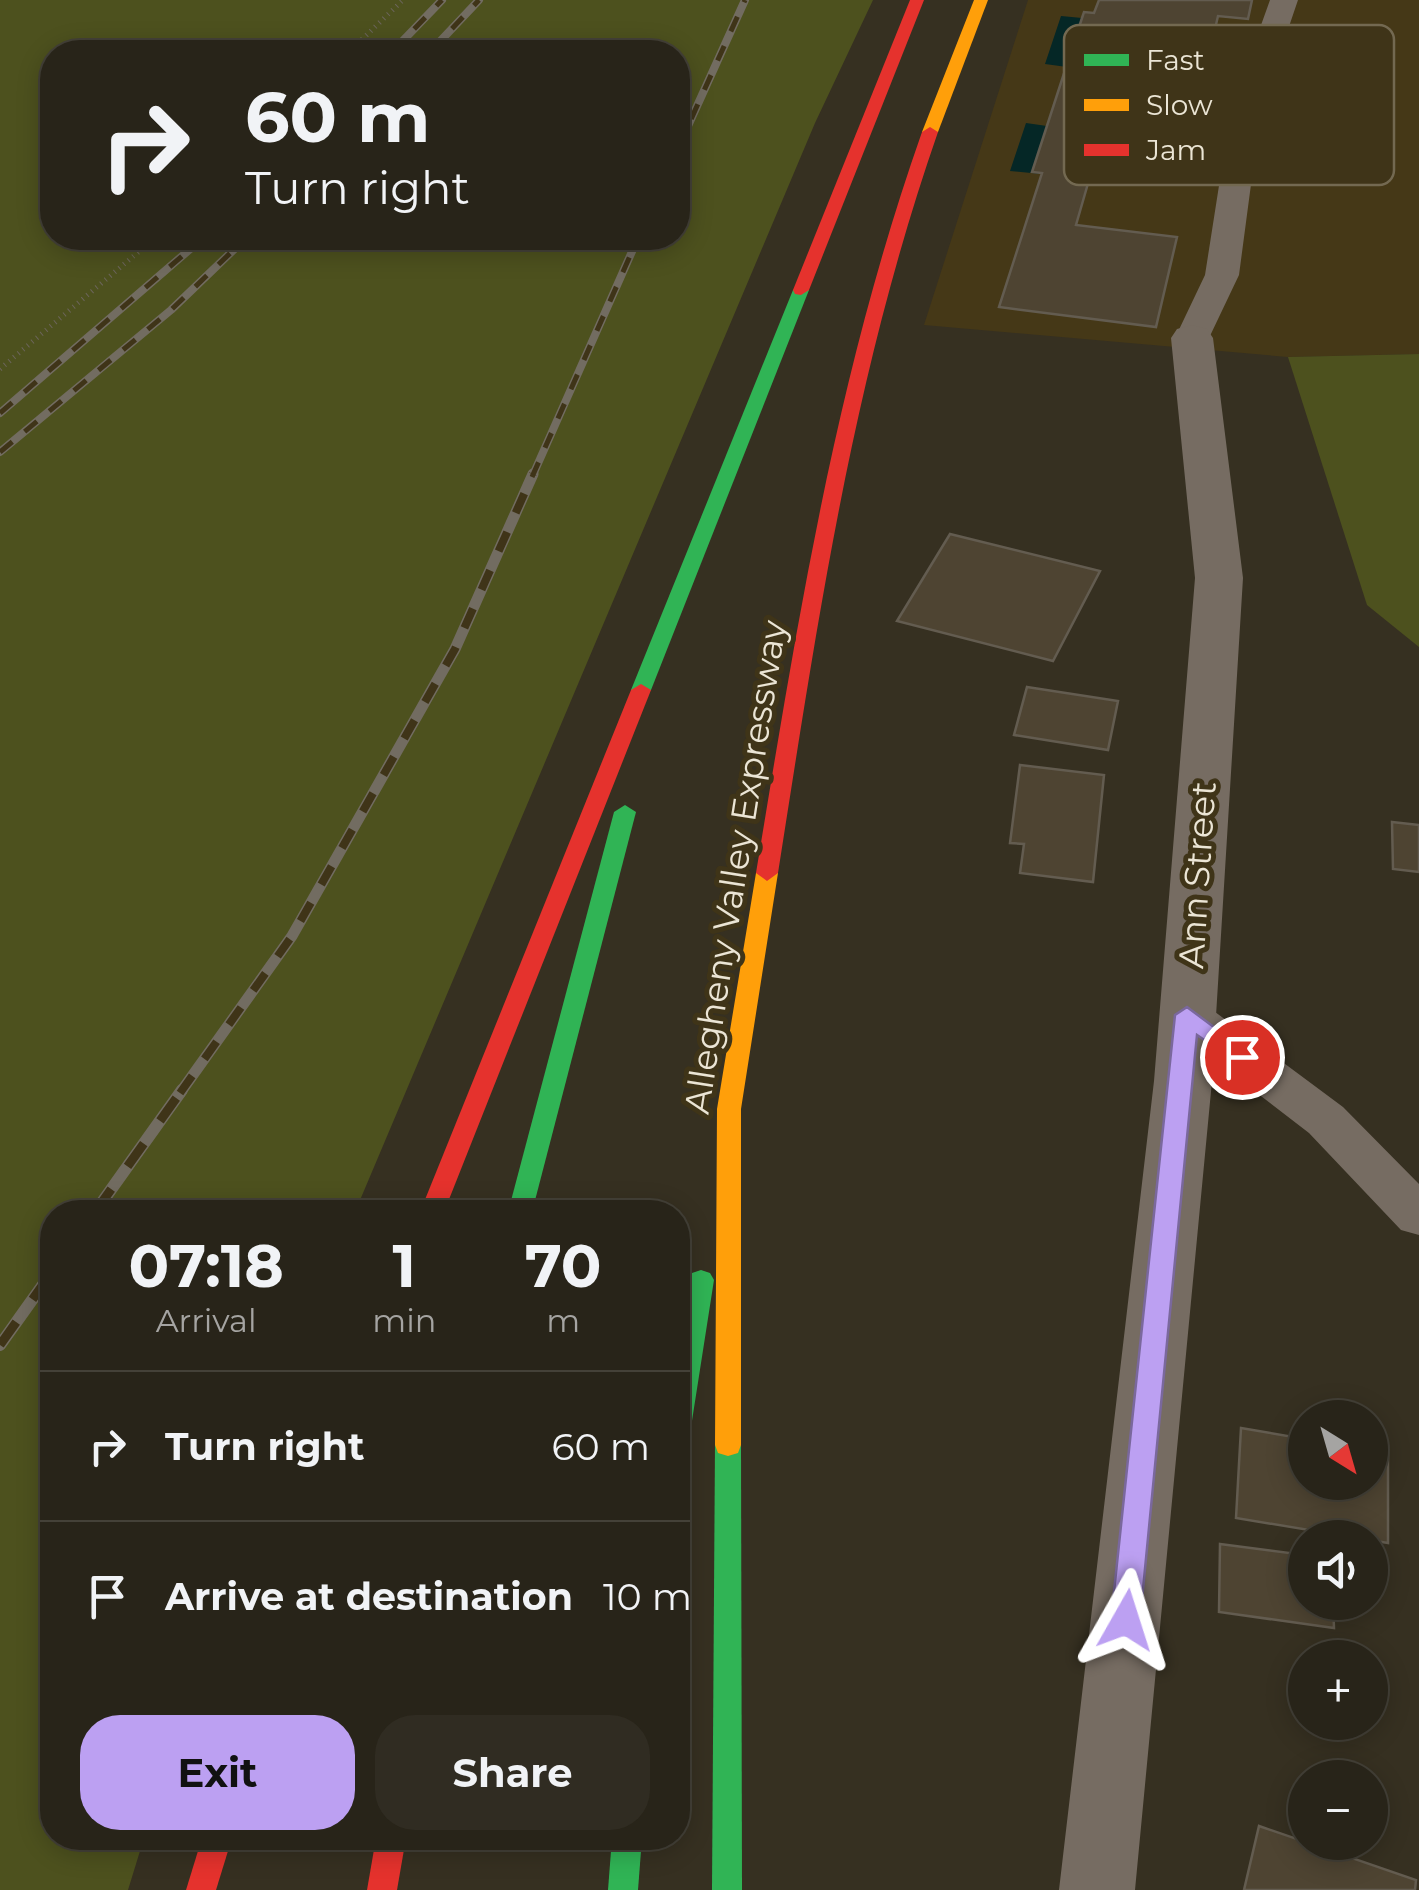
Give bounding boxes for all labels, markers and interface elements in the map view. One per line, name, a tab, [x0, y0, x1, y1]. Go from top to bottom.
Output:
legend	[1064, 25, 1394, 185]
text: Fast	[1146, 43, 1205, 77]
text: 60 m	[245, 74, 430, 160]
icon: right	[80, 80, 210, 210]
text: Slow	[1146, 88, 1213, 122]
text: Jam	[1145, 133, 1206, 167]
text: Turn right	[245, 160, 470, 215]
street label: Allegheny Valley Expressway	[675, 617, 795, 1117]
street label: Ann Street	[1169, 780, 1225, 970]
pin	[1200, 1015, 1285, 1100]
icon: arrive	[1215, 1030, 1270, 1085]
text: 07:18	[128, 1229, 284, 1302]
text: 1	[393, 1229, 416, 1302]
text: 70	[525, 1229, 602, 1302]
text: Arrival	[156, 1301, 257, 1340]
text: min	[372, 1301, 436, 1340]
text: m	[546, 1301, 580, 1340]
north arrow	[1288, 1400, 1388, 1500]
map controls	[1288, 1400, 1388, 1860]
icon: right	[80, 1419, 135, 1474]
text: Turn right	[165, 1423, 364, 1470]
text: 60 m	[551, 1423, 650, 1470]
button: sound	[1288, 1520, 1388, 1620]
position arrow	[1074, 1568, 1178, 1672]
icon: arrive	[80, 1569, 135, 1624]
text: Arrive at destination	[165, 1573, 573, 1620]
text: 10 m	[603, 1573, 692, 1620]
button: +	[1288, 1640, 1388, 1740]
button: Exit	[80, 1715, 355, 1830]
button: Share	[375, 1715, 650, 1830]
button: −	[1288, 1760, 1388, 1860]

